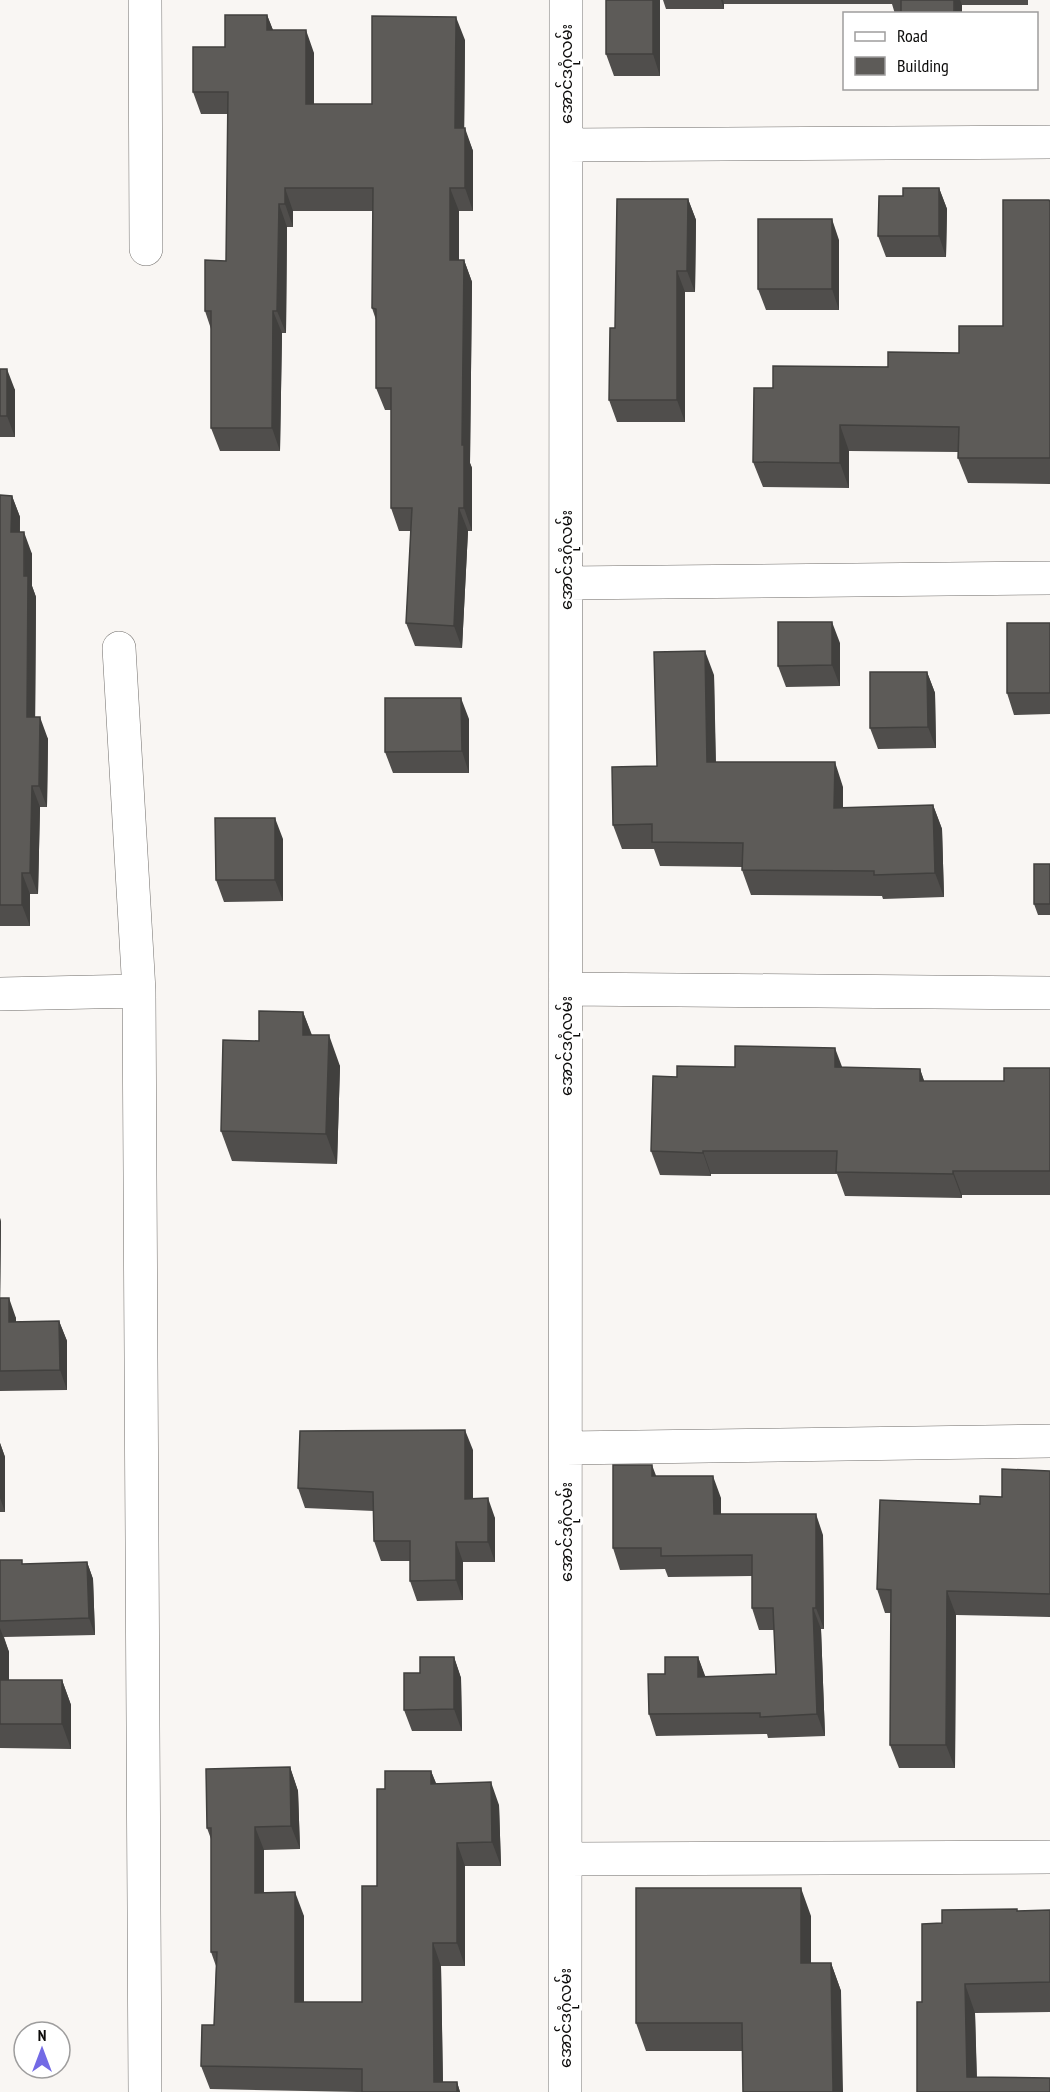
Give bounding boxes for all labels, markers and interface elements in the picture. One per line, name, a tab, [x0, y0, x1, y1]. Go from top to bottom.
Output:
legend	[843, 12, 1038, 90]
street label: အောင်ဒဂုံလမ်း	[555, 24, 581, 124]
text: Road	[897, 24, 928, 47]
text: Building	[897, 54, 949, 77]
street label: အောင်ဒဂုံလမ်း	[555, 510, 581, 610]
street label: အောင်ဒဂုံလမ်း	[555, 996, 581, 1096]
street label: အောင်ဒဂုံလမ်း	[555, 1482, 581, 1582]
street label: အောင်ဒဂုံလမ်း	[554, 1968, 580, 2068]
north arrow	[12, 2020, 72, 2080]
text: N	[38, 2025, 46, 2045]

